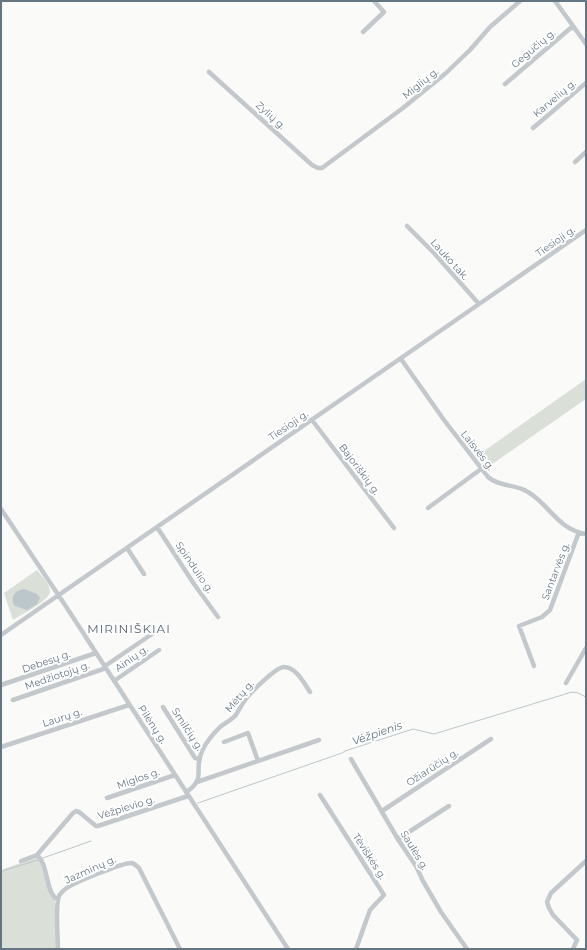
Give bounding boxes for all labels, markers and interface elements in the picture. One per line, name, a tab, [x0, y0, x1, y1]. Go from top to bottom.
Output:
street label: Gegučių g.	[508, 26, 558, 71]
street label: Miglių g.	[400, 65, 441, 102]
street label: Karvelių g.	[530, 77, 578, 120]
street label: Zylių g.	[253, 99, 288, 132]
street label: Tiesioji g.	[533, 223, 578, 260]
street label: Lauko tak.	[428, 236, 472, 283]
street label: Tiesioji g.	[266, 407, 311, 443]
street label: Laisvės g.	[458, 428, 497, 473]
street label: Bajoriškių g.	[336, 441, 383, 498]
street label: Spindulio g.	[173, 539, 217, 595]
street label: Santarvės g.	[539, 541, 572, 602]
district label: MIRINIŠKIAI	[87, 621, 171, 636]
street label: Ainių g.	[112, 642, 150, 675]
street label: Debesų g.	[20, 647, 72, 676]
street label: Medžiotojų g.	[23, 658, 91, 693]
street label: Mėtų g.	[222, 678, 257, 715]
street label: Pilėnų g.	[135, 702, 170, 746]
street label: Laurų g.	[41, 705, 84, 730]
street label: Smilčių g.	[169, 705, 206, 753]
water label: Vėžpienis	[350, 718, 405, 748]
street label: Ožiarūčių g.	[404, 746, 461, 789]
street label: Miglos g.	[115, 765, 161, 792]
street label: Vėžpievio g.	[96, 793, 156, 822]
street label: Saulės g.	[398, 828, 431, 872]
street label: Tėviškės g.	[350, 831, 389, 882]
street label: Jazminų g.	[62, 852, 118, 887]

